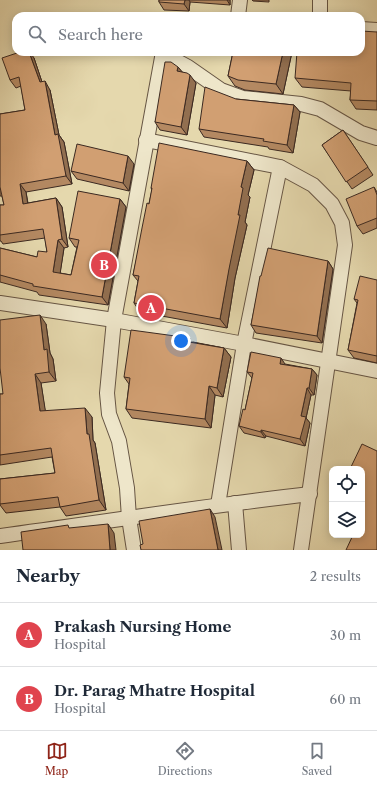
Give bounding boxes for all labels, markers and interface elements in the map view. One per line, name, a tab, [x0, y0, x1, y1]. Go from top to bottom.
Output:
search box	[12, 12, 365, 56]
icon: search	[26, 23, 48, 45]
text: Search here	[58, 25, 143, 44]
pin: B	[91, 250, 117, 280]
pin: A	[138, 293, 164, 323]
your location	[171, 331, 191, 351]
map controls	[329, 466, 365, 538]
button: locate	[329, 466, 365, 502]
button: layers	[329, 502, 365, 538]
text: Nearby	[16, 566, 80, 586]
text: 2 results	[310, 568, 361, 584]
text: Prakash Nursing Home	[54, 617, 231, 636]
text: A	[24, 627, 34, 643]
text: 30 m	[330, 627, 361, 643]
text: Hospital	[54, 636, 106, 652]
text: Dr. Parag Mhatre Hospital	[54, 681, 255, 700]
text: B	[24, 691, 34, 707]
text: 60 m	[330, 691, 361, 707]
text: Hospital	[54, 700, 106, 716]
tab: Map	[45, 740, 68, 778]
tab: Directions	[158, 740, 212, 778]
tab: Saved	[302, 740, 332, 778]

